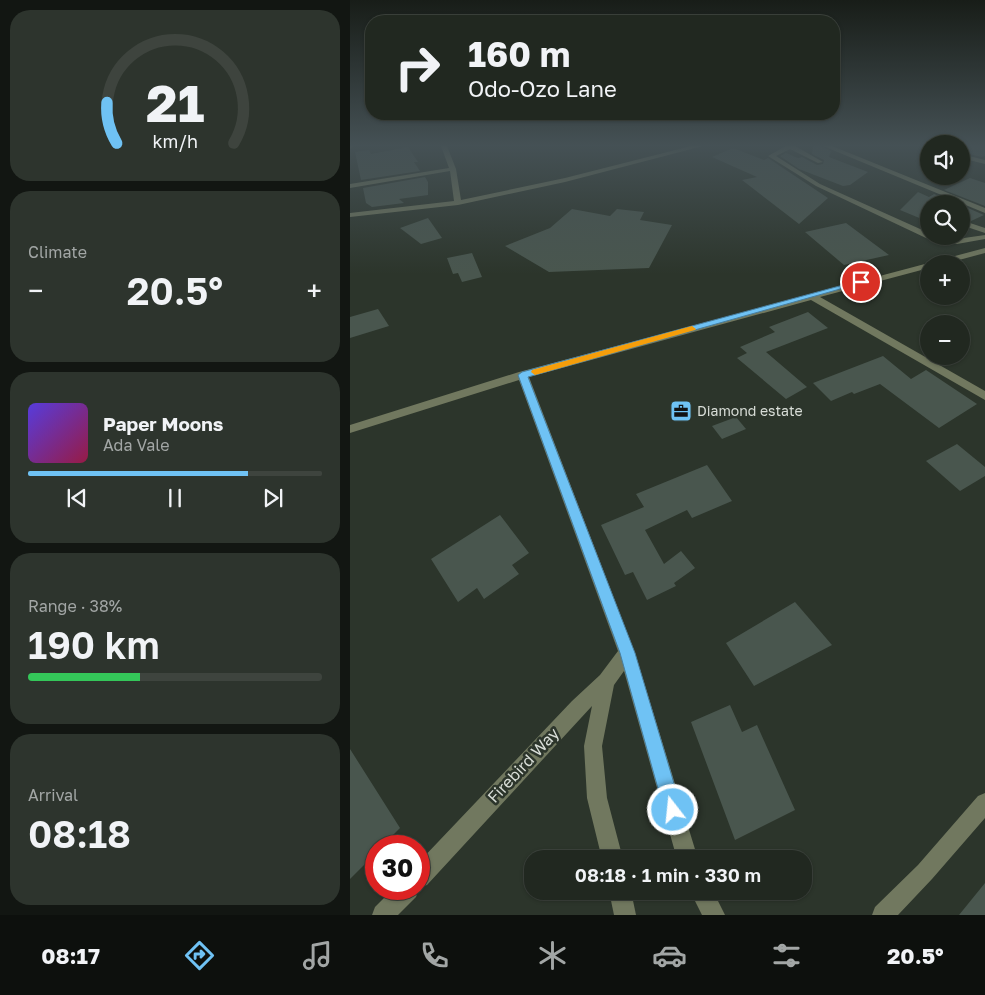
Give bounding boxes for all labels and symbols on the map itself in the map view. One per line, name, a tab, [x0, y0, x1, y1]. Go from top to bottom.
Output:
pin	[840, 261, 882, 303]
office icon: Diamond estate	[669, 399, 693, 423]
place label: Diamond estate	[697, 402, 803, 419]
street label: Firebird Way	[483, 723, 563, 807]
position arrow	[646, 783, 698, 835]
speed limit sign: 30	[365, 835, 430, 900]

